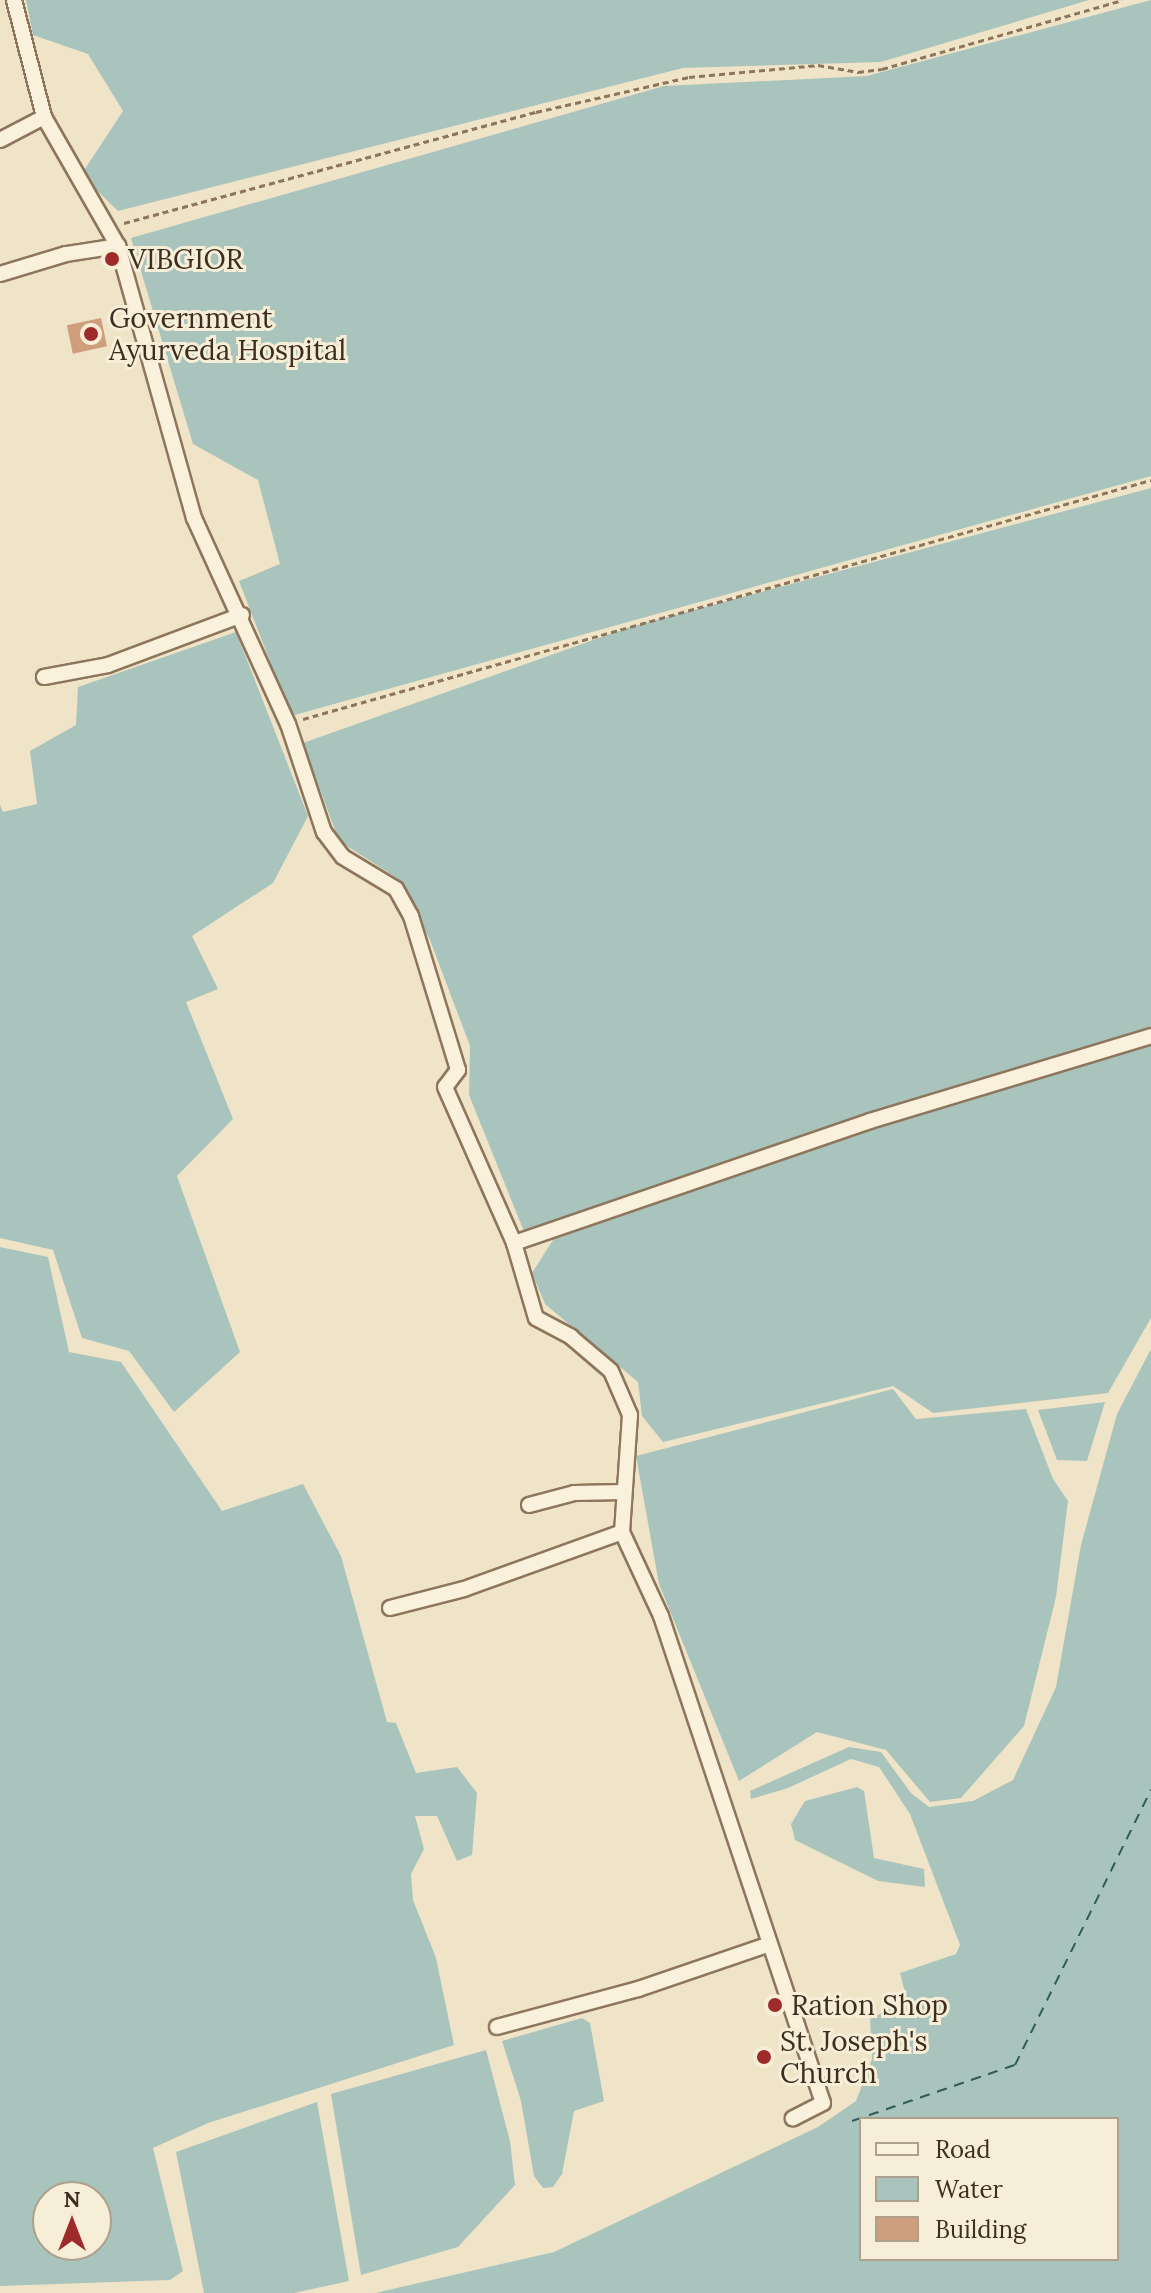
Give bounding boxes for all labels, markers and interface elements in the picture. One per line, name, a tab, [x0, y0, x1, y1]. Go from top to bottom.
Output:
place label: VIBGIOR	[128, 242, 243, 276]
marker: VIBGIOR	[103, 250, 121, 268]
place label: Government Ayurveda Hospital	[109, 301, 346, 367]
marker: Government Ayurveda Hospital	[80, 323, 102, 345]
place label: Ration Shop	[791, 1988, 948, 2022]
marker: Ration Shop	[766, 1996, 784, 2014]
place label: St. Joseph's Church	[780, 2024, 928, 2090]
marker: St. Joseph's Church	[755, 2048, 773, 2066]
legend	[859, 2117, 1119, 2261]
text: Road	[935, 2134, 991, 2165]
text: Water	[935, 2174, 1003, 2205]
north arrow	[32, 2181, 112, 2261]
text: N	[63, 2185, 81, 2213]
text: Building	[935, 2214, 1026, 2245]

